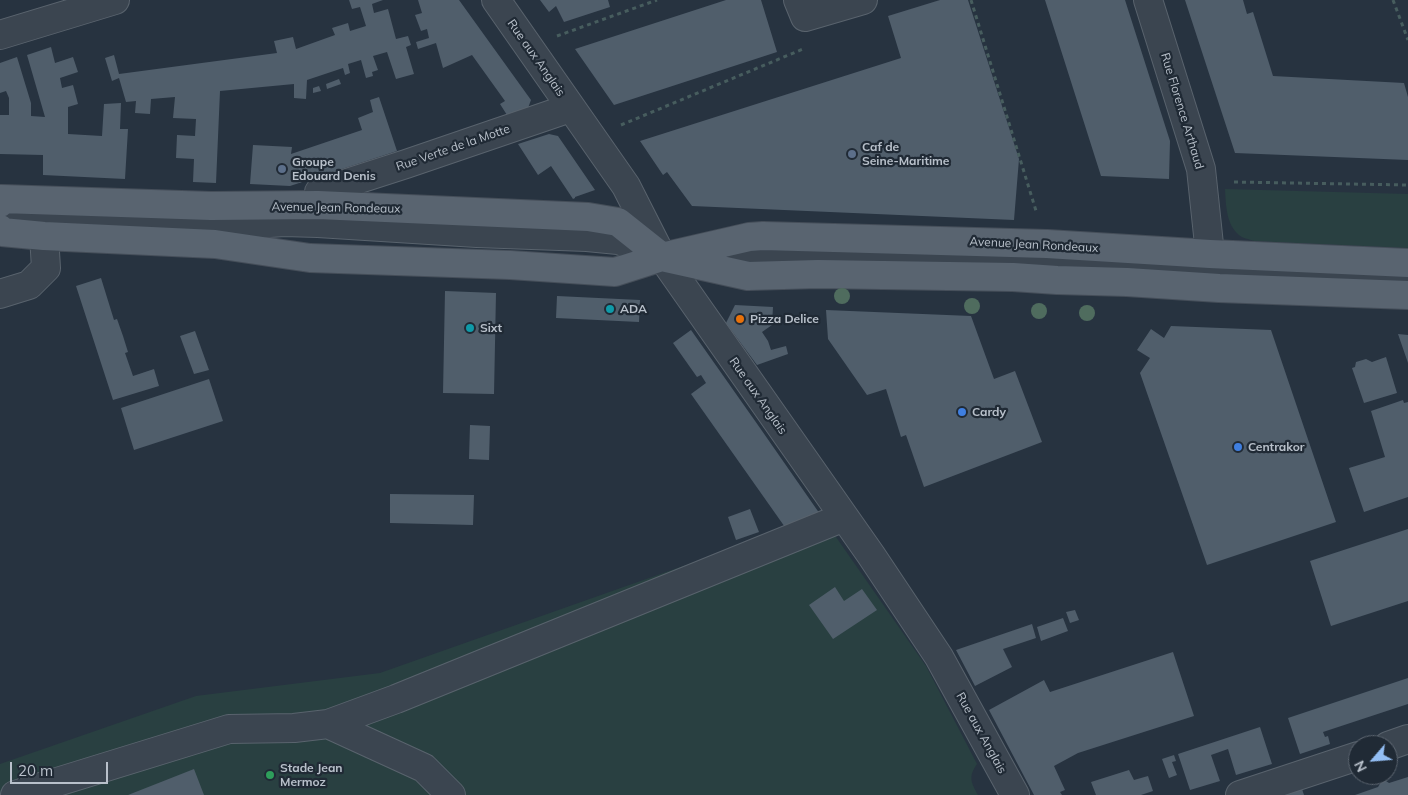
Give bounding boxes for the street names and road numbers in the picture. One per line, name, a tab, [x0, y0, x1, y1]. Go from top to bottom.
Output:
street label: Rue aux Anglais	[504, 17, 568, 99]
street label: Rue Florence Arthaud	[1157, 51, 1207, 171]
street label: Rue Verte de la Motte	[394, 122, 512, 174]
street label: Avenue Jean Rondeaux	[271, 200, 401, 216]
street label: Avenue Jean Rondeaux	[969, 234, 1099, 256]
street label: Rue aux Anglais	[726, 355, 790, 437]
street label: Rue aux Anglais	[953, 690, 1009, 776]

